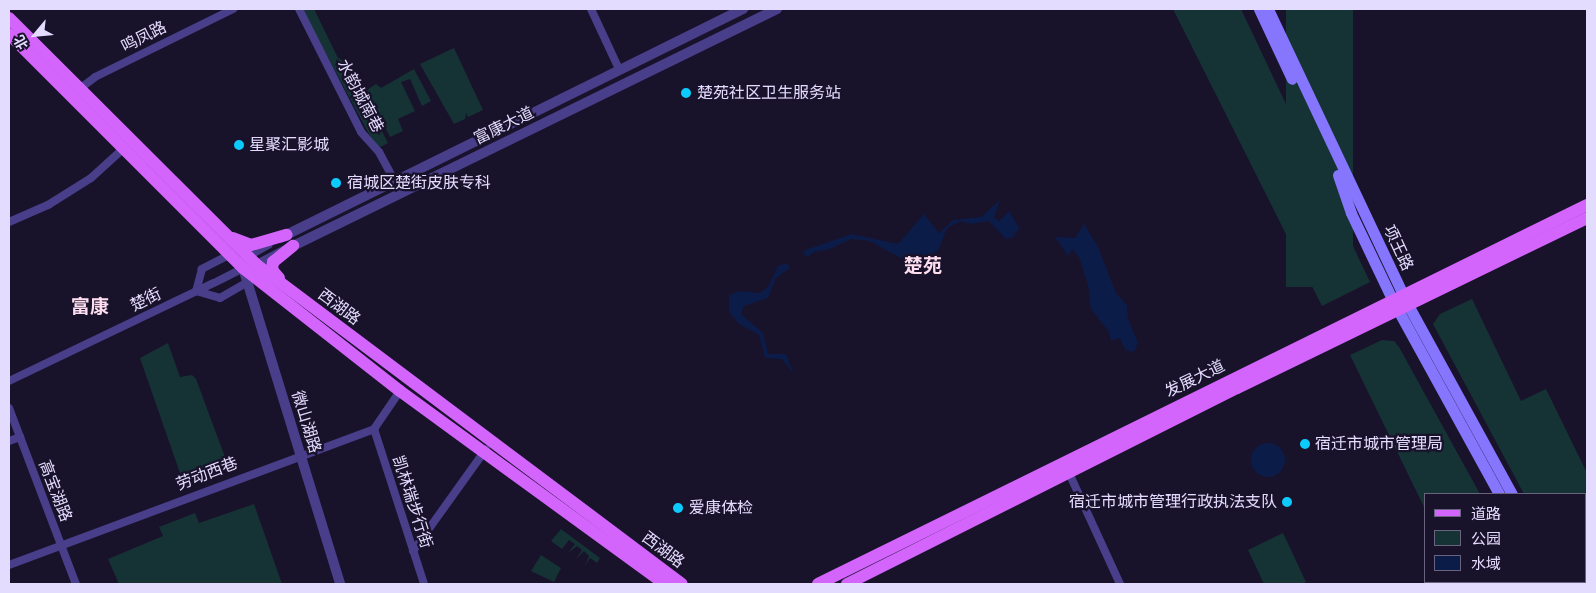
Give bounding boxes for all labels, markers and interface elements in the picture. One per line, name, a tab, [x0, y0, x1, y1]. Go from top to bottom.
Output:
north arrow	[10, 10, 60, 60]
street label: 鸣凤路	[118, 18, 170, 56]
text: 北	[11, 32, 32, 52]
street label: 水韵城南巷	[333, 56, 387, 136]
place label: 楚苑社区卫生服务站	[697, 83, 841, 103]
marker: 楚苑社区卫生服务站	[679, 86, 693, 100]
street label: 富康大道	[471, 103, 537, 149]
place label: 星聚汇影城	[249, 135, 329, 155]
marker: 星聚汇影城	[233, 139, 245, 151]
place label: 宿城区楚街皮肤专科	[347, 173, 491, 193]
marker: 宿城区楚街皮肤专科	[329, 176, 343, 190]
street label: 项王路	[1379, 222, 1417, 274]
district label: 楚苑	[904, 255, 942, 277]
street label: 楚街	[127, 284, 165, 316]
street label: 西湖路	[314, 285, 364, 329]
district label: 富康	[71, 296, 109, 318]
street label: 发展大道	[1162, 356, 1228, 402]
street label: 微山湖路	[287, 389, 325, 455]
place label: 宿迁市城市管理局	[1315, 434, 1443, 454]
marker: 宿迁市城市管理局	[1299, 438, 1311, 450]
street label: 凯林瑞步行街	[388, 453, 436, 551]
street label: 劳动西巷	[174, 454, 240, 494]
street label: 高宝湖路	[35, 458, 75, 524]
place label: 宿迁市城市管理行政执法支队	[1069, 492, 1277, 512]
legend	[1424, 493, 1586, 583]
marker: 宿迁市城市管理行政执法支队	[1281, 496, 1293, 508]
place label: 爱康体检	[689, 498, 753, 518]
marker: 爱康体检	[671, 501, 685, 515]
text: 道路	[1471, 505, 1501, 523]
street label: 西湖路	[638, 528, 688, 572]
text: 公园	[1471, 530, 1501, 548]
text: 水域	[1471, 555, 1501, 573]

